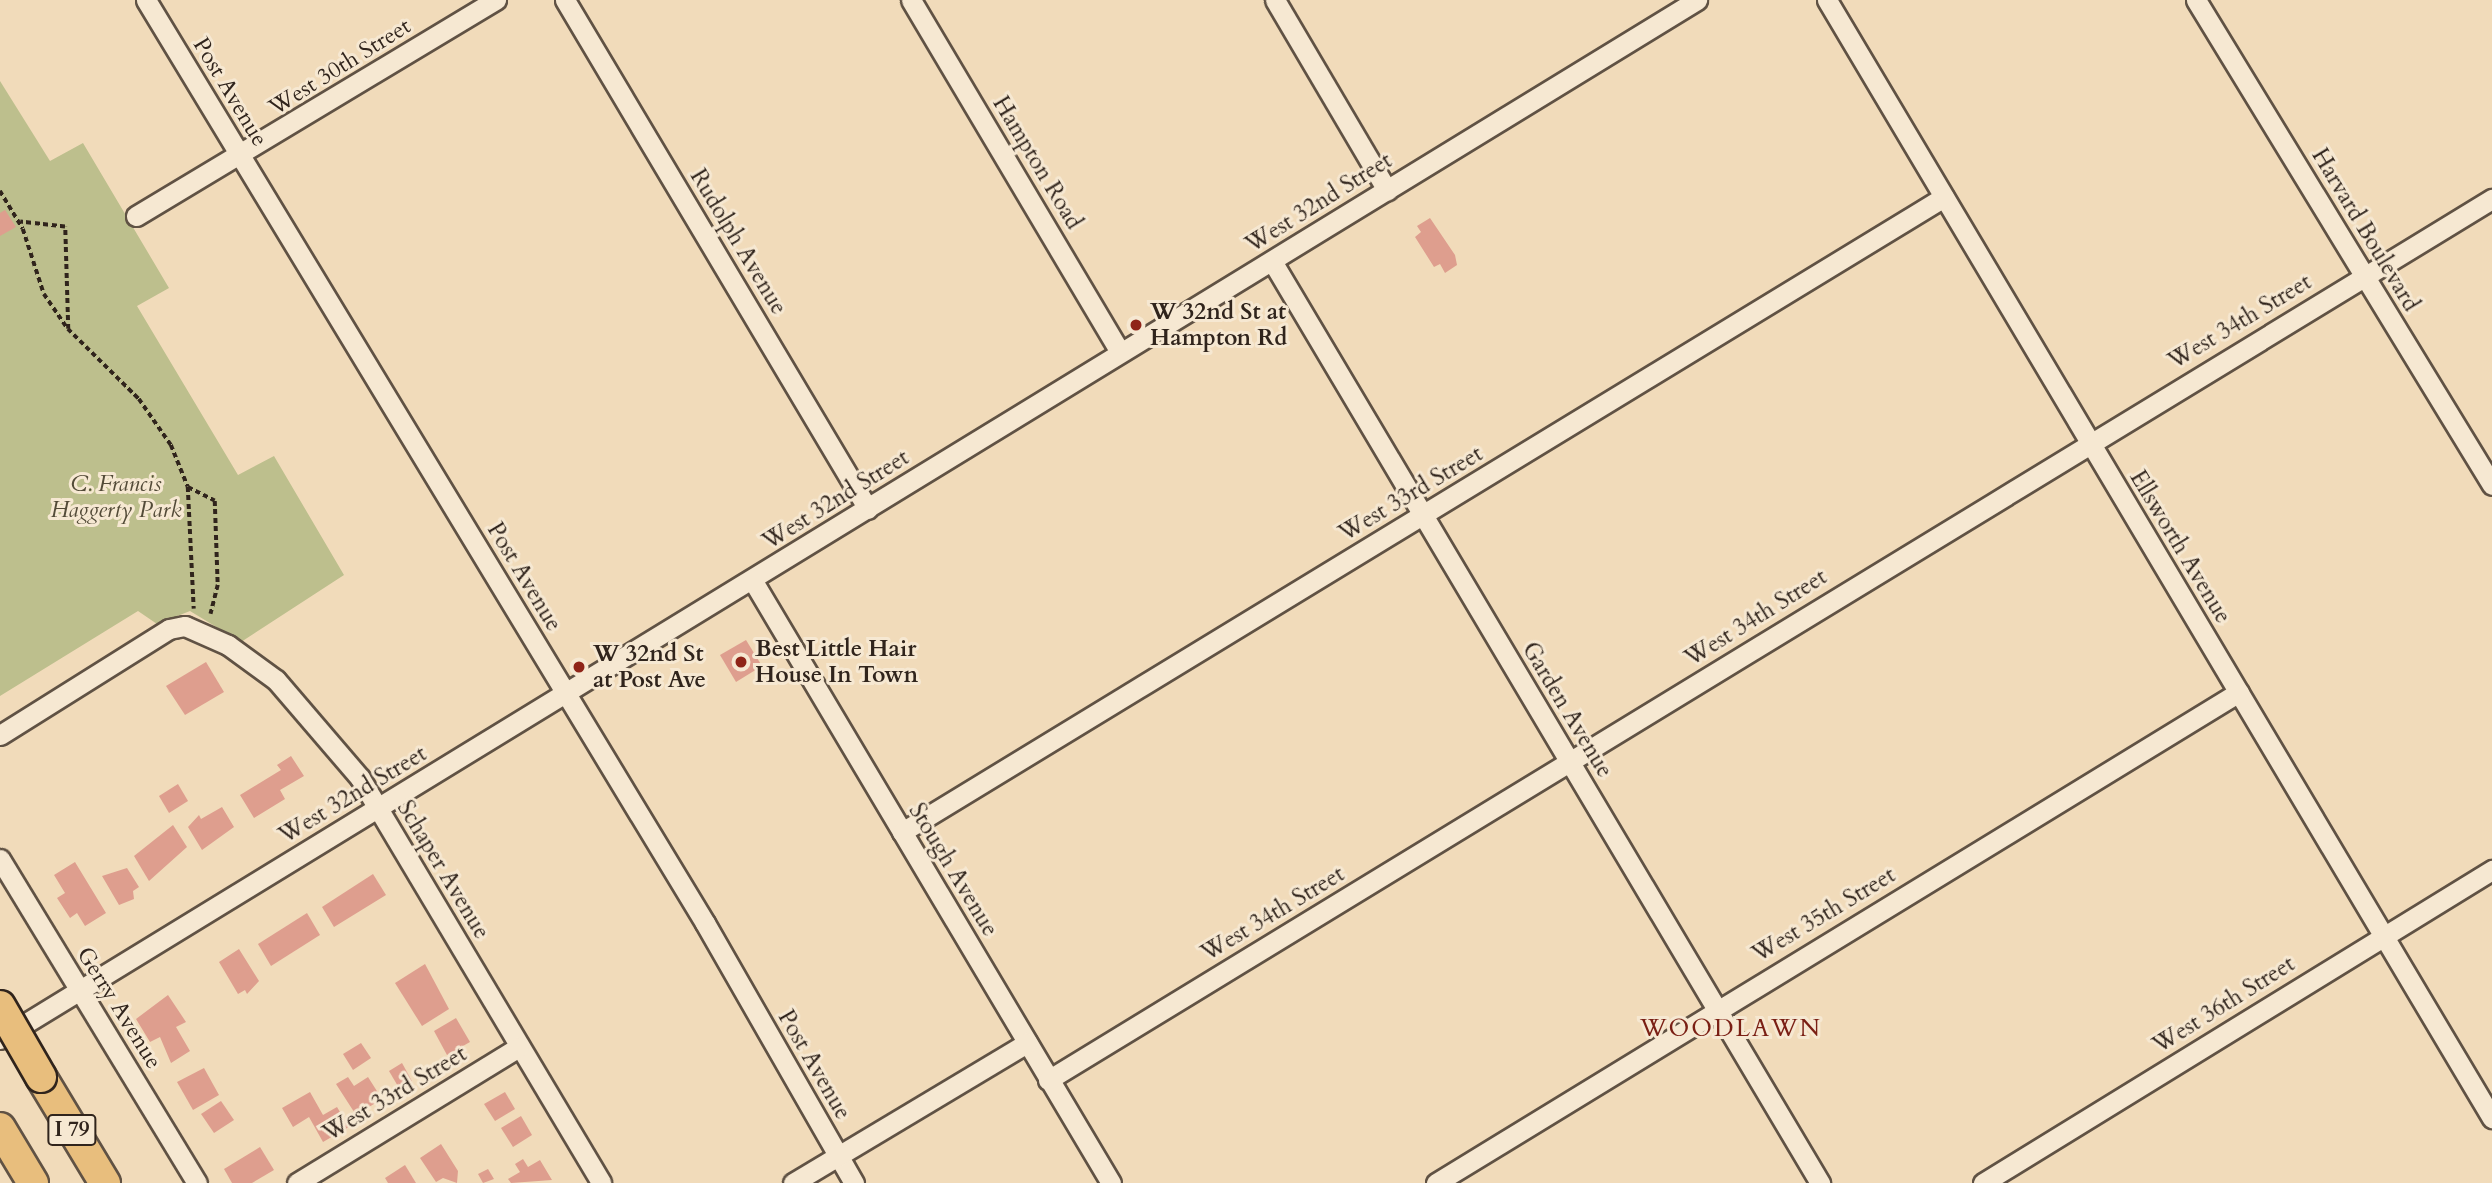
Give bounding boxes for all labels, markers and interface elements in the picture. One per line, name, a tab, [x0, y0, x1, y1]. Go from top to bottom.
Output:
street label: West 30th Street	[264, 12, 416, 122]
street label: Post Avenue	[187, 33, 273, 151]
street label: Hampton Road	[986, 91, 1088, 235]
street label: Harvard Boulevard	[2305, 144, 2425, 316]
street label: West 32nd Street	[1241, 147, 1397, 259]
street label: Rudolph Avenue	[684, 164, 792, 320]
street label: West 34th Street	[2163, 268, 2317, 376]
place label: W 32nd St at Hampton Rd	[1150, 298, 1287, 352]
marker: W 32nd St at Hampton Rd	[1128, 317, 1144, 333]
street label: West 33rd Street	[1334, 440, 1488, 548]
street label: West 32nd Street	[758, 444, 914, 556]
street label: Ellsworth Avenue	[2123, 466, 2237, 628]
park label: C. Francis Haggerty Park	[50, 470, 182, 524]
street label: Post Avenue	[481, 518, 567, 636]
street label: West 34th Street	[1680, 563, 1832, 673]
place label: Best Little Hair House In Town	[755, 635, 918, 689]
street label: Garden Avenue	[1516, 637, 1618, 783]
place label: W 32nd St at Post Ave	[593, 640, 706, 694]
marker: Best Little Hair House In Town	[733, 654, 749, 670]
marker: W 32nd St at Post Ave	[571, 659, 587, 675]
street label: West 32nd Street	[274, 740, 432, 850]
street label: Schaper Avenue	[391, 796, 495, 944]
street label: Stough Avenue	[903, 799, 1003, 941]
street label: West 34th Street	[1196, 860, 1350, 968]
street label: West 35th Street	[1747, 861, 1901, 969]
street label: Gerry Avenue	[71, 942, 167, 1074]
street label: West 36th Street	[2148, 950, 2300, 1060]
street label: Post Avenue	[772, 1005, 856, 1125]
district label: WOODLAWN	[1641, 1015, 1821, 1043]
street label: West 33rd Street	[318, 1040, 472, 1148]
road number: I 79	[46, 1112, 98, 1148]

